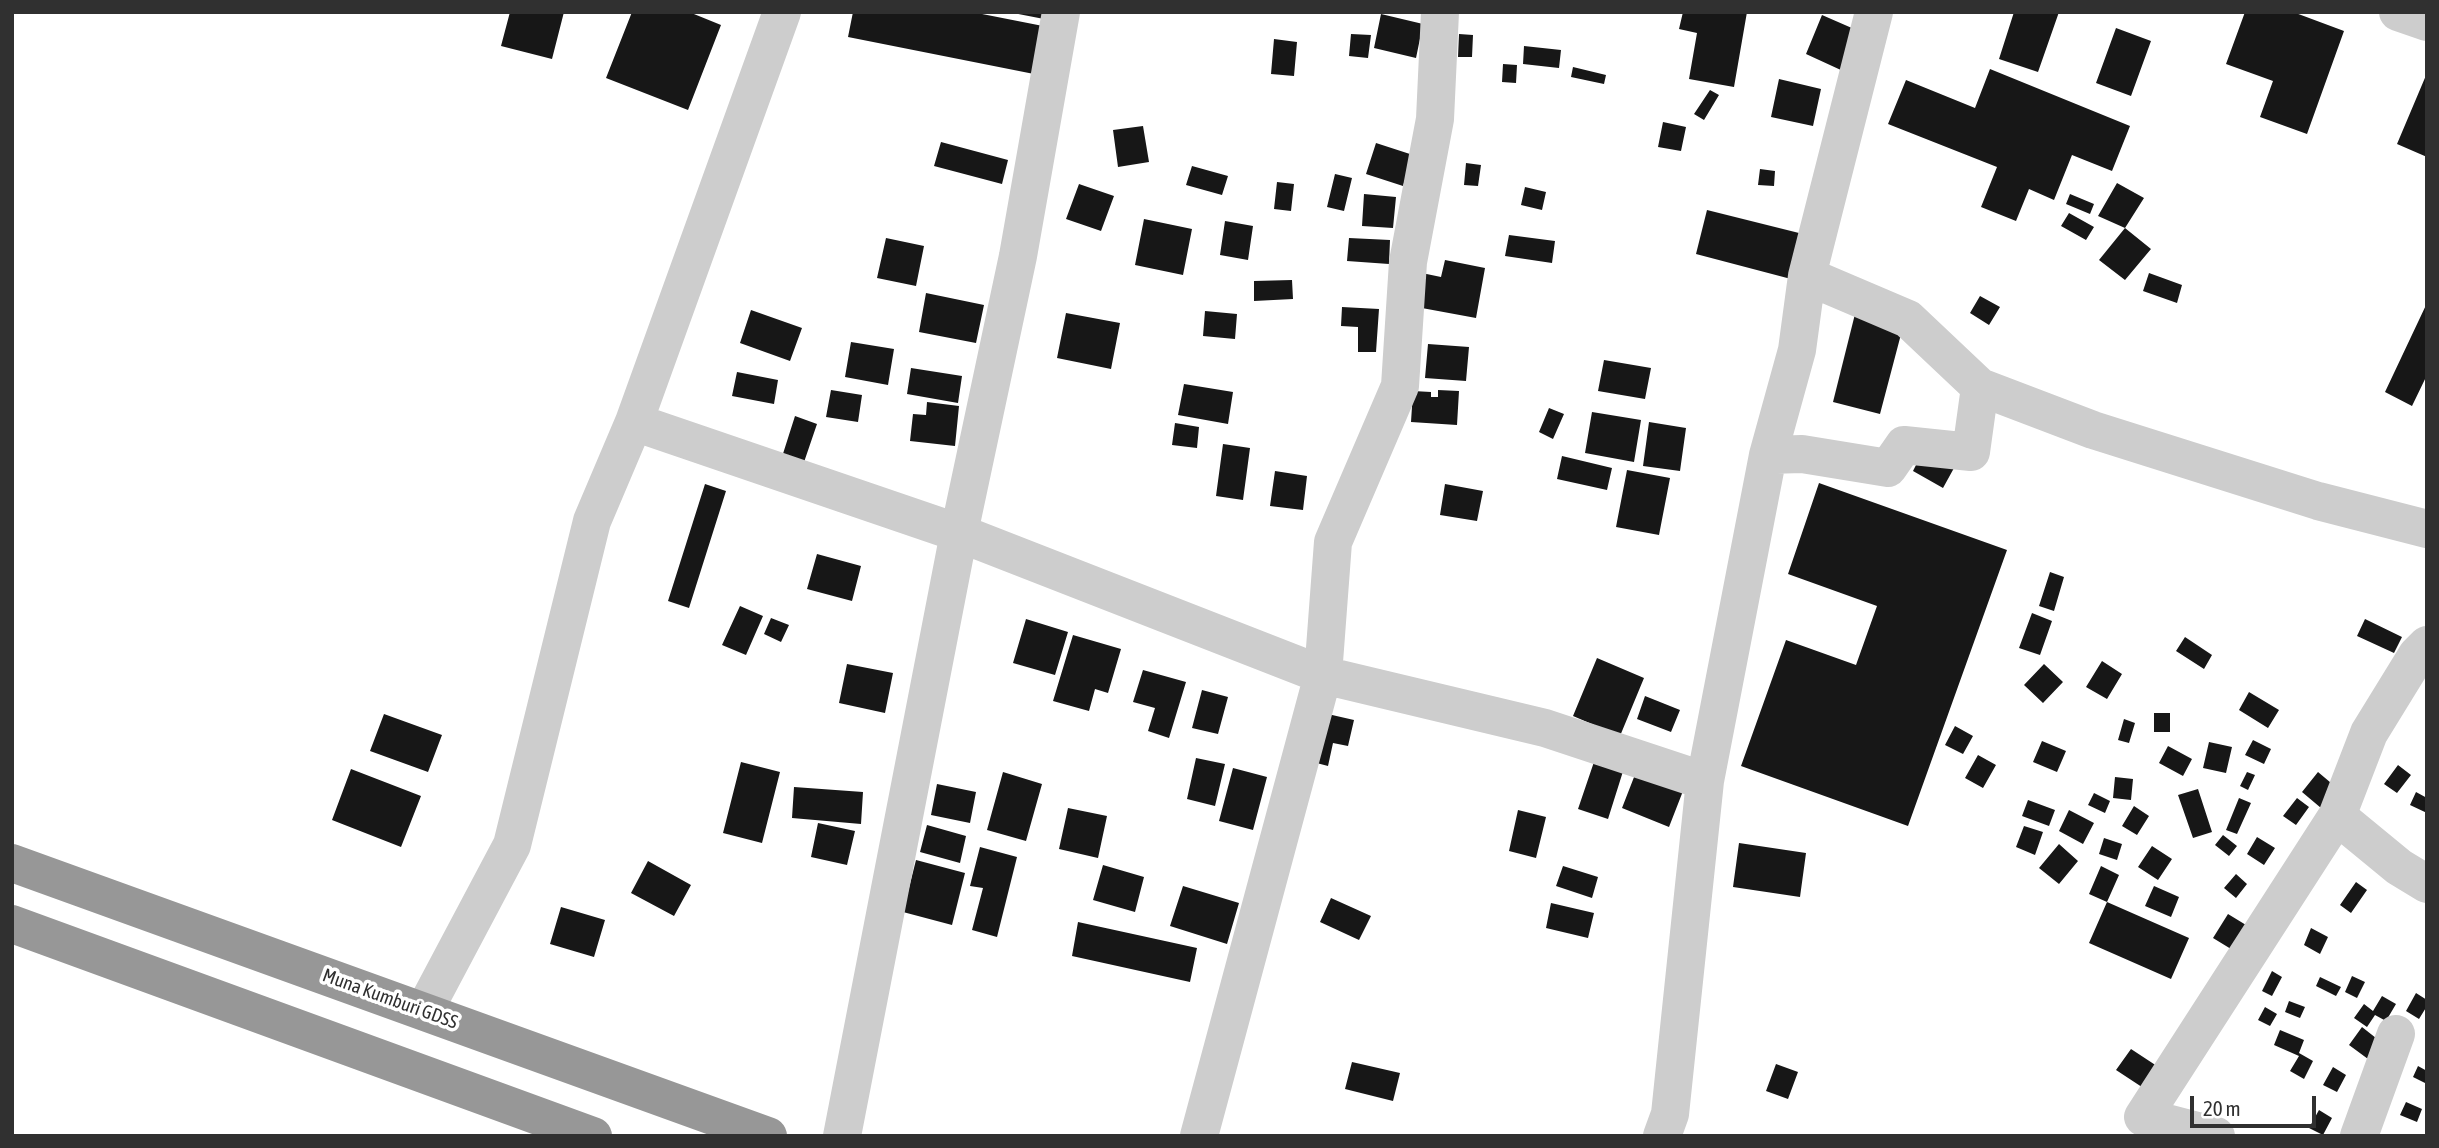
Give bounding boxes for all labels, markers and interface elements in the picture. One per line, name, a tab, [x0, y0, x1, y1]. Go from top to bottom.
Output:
street label: Muna Kumburi GDSS	[319, 964, 461, 1034]
scale bar	[2194, 1082, 2320, 1126]
text: 20 m	[2203, 1096, 2241, 1120]

